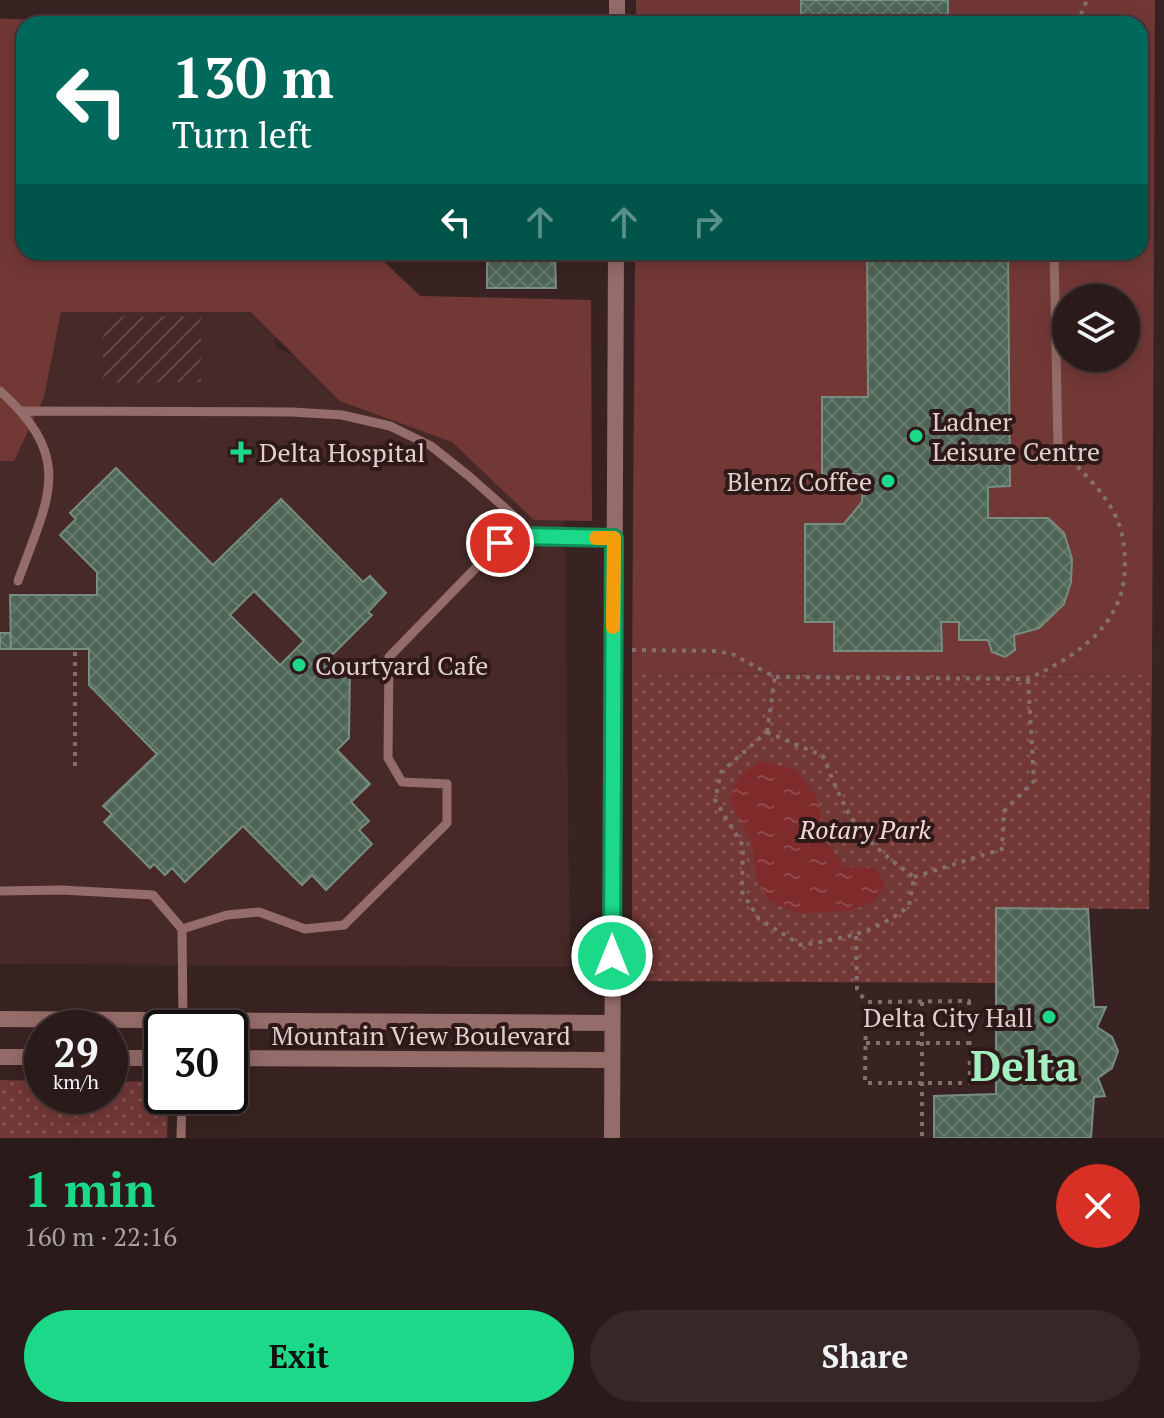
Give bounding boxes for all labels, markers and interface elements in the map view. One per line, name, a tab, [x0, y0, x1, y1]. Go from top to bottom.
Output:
text: 130 m	[172, 40, 334, 114]
icon: left	[40, 48, 144, 152]
text: Turn left	[172, 111, 312, 158]
icon: left	[434, 200, 478, 244]
icon: ahead	[518, 200, 562, 244]
icon: ahead	[602, 200, 646, 244]
icon: right	[686, 200, 730, 244]
map controls	[1052, 284, 1140, 372]
button: layers	[1052, 284, 1140, 372]
place label: Ladner Leisure Centre	[932, 404, 1100, 468]
marker: Ladner Leisure Centre	[907, 427, 925, 445]
place label: Delta Hospital	[259, 435, 425, 469]
marker: Delta Hospital	[230, 441, 252, 463]
place label: Blenz Coffee	[727, 464, 872, 498]
marker: Blenz Coffee	[879, 472, 897, 490]
pin	[466, 509, 534, 577]
icon: arrive	[478, 521, 522, 565]
place label: Courtyard Cafe	[315, 648, 488, 682]
marker: Courtyard Cafe	[290, 656, 308, 674]
park label: Rotary Park	[798, 812, 931, 846]
position arrow	[570, 914, 654, 998]
place label: Delta City Hall	[863, 1000, 1033, 1034]
marker: Delta City Hall	[1040, 1008, 1058, 1026]
speed limit sign: 30	[144, 1010, 248, 1114]
street label: Mountain View Boulevard	[271, 1018, 571, 1052]
text: 29	[53, 1025, 99, 1078]
district label: Delta	[970, 1037, 1078, 1093]
text: km/h	[53, 1068, 99, 1095]
text: 1 min	[24, 1157, 155, 1221]
button: close	[1056, 1164, 1140, 1248]
text: 160 m · 22:16	[24, 1219, 177, 1253]
button: Exit	[24, 1310, 574, 1402]
button: Share	[590, 1310, 1140, 1402]

